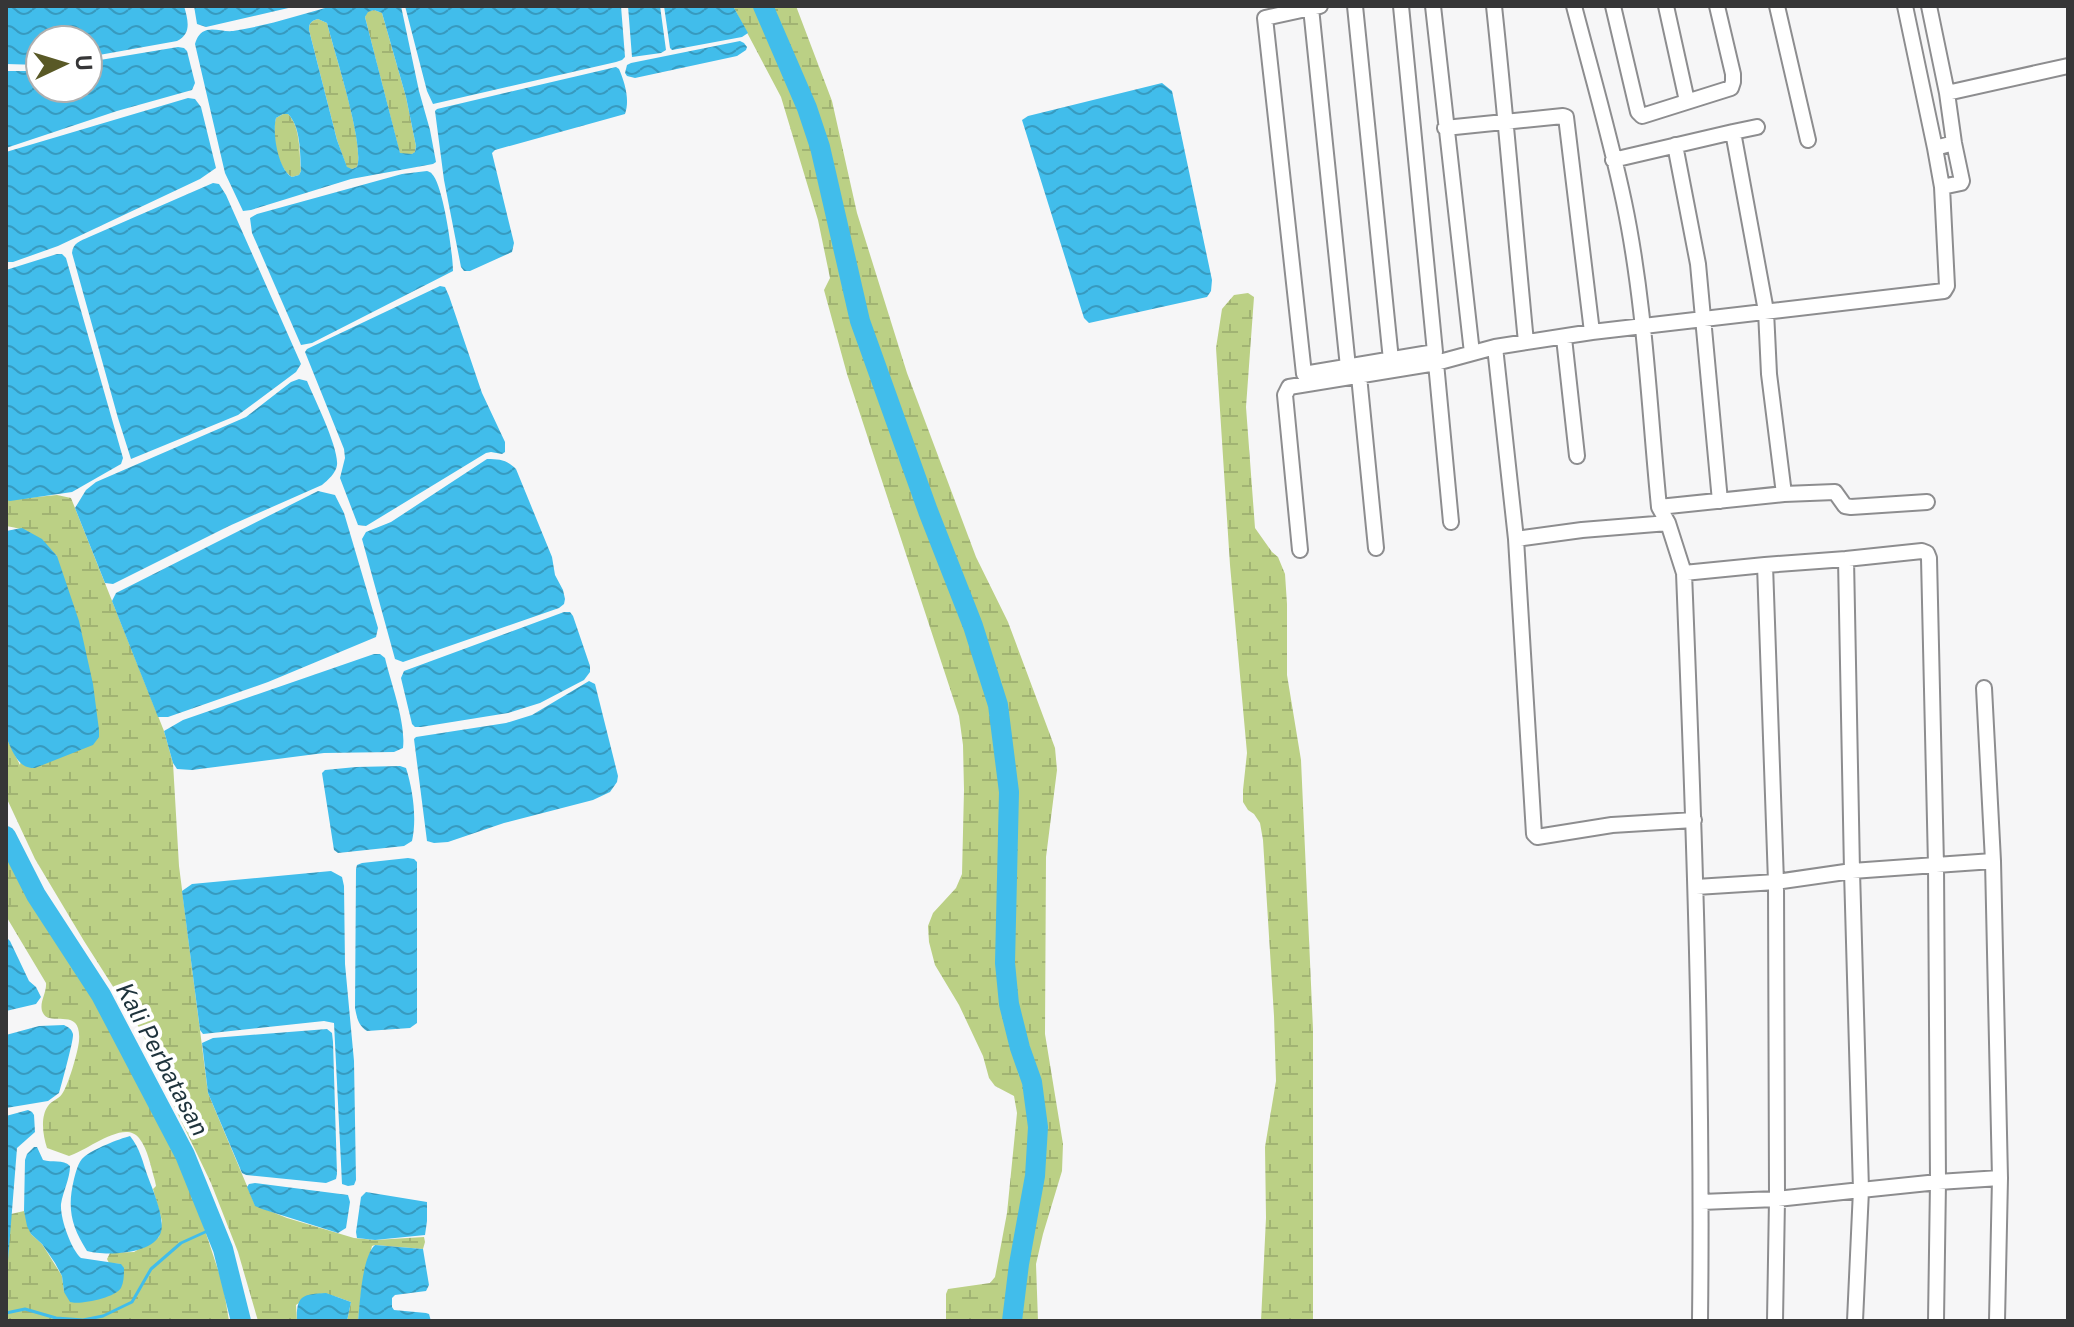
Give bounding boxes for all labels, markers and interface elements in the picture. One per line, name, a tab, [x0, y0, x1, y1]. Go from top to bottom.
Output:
north arrow	[24, 24, 104, 104]
text: U	[70, 54, 97, 71]
water label: Kali Perbatasan	[111, 978, 215, 1140]

